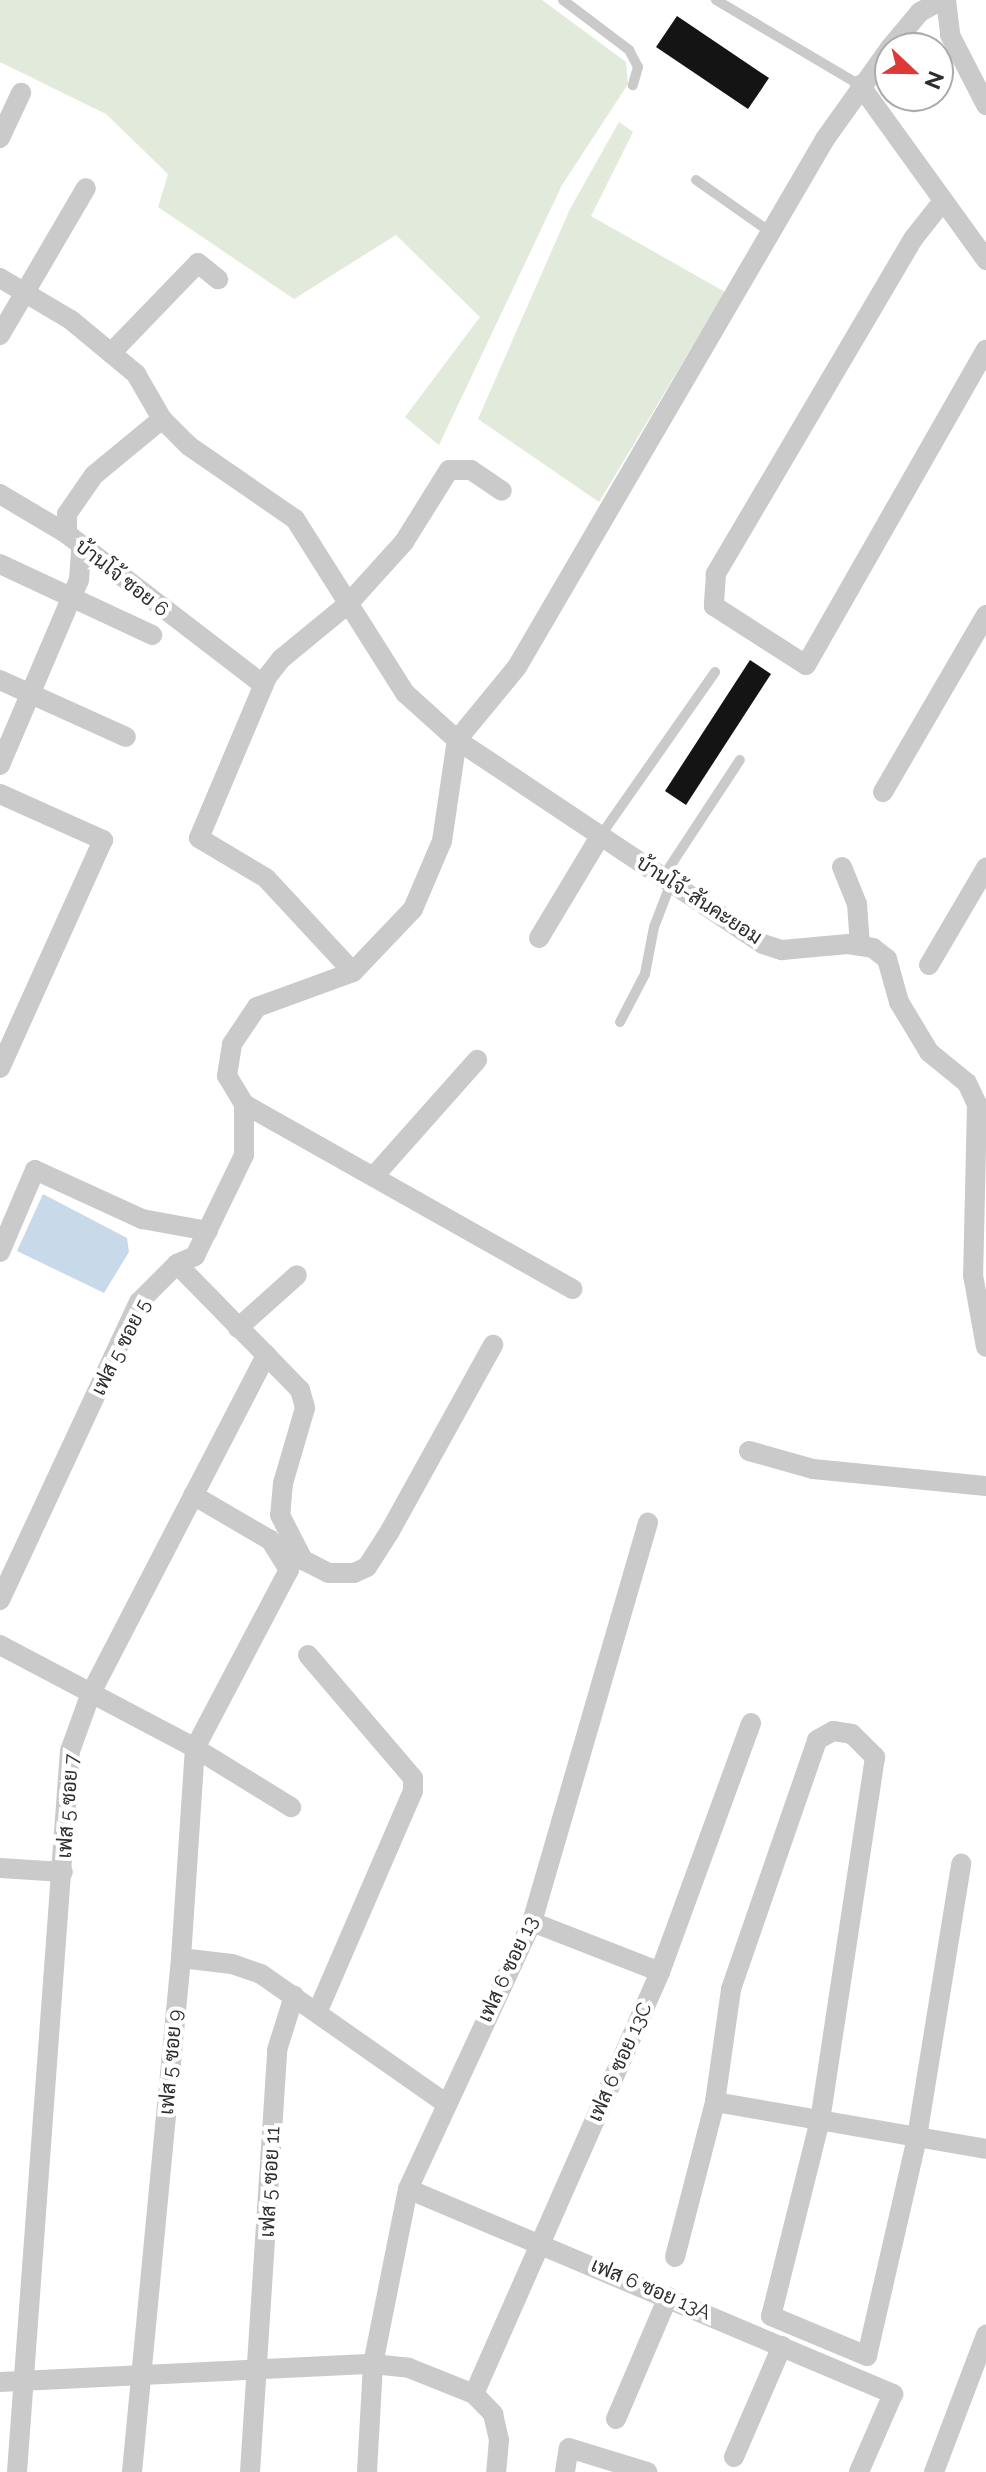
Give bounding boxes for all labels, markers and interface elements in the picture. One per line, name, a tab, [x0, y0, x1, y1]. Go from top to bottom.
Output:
north arrow	[874, 32, 954, 112]
text: N	[919, 68, 950, 93]
street label: บ้านโจ้ ซอย 6	[71, 534, 173, 622]
street label: บ้านโจ้-สันคะยอม	[632, 850, 766, 950]
street label: เฟส 5 ซอย 5	[87, 1295, 155, 1399]
street label: เฟส 5 ซอย 7	[52, 1753, 84, 1859]
street label: เฟส 6 ซอย 13	[473, 1912, 543, 2026]
street label: เฟส 6 ซอย 13C	[583, 1999, 657, 2125]
street label: เฟส 5 ซอย 9	[154, 2008, 188, 2116]
street label: เฟส 5 ซอย 11	[255, 2126, 285, 2238]
street label: เฟส 6 ซอย 13A	[587, 2253, 715, 2325]

